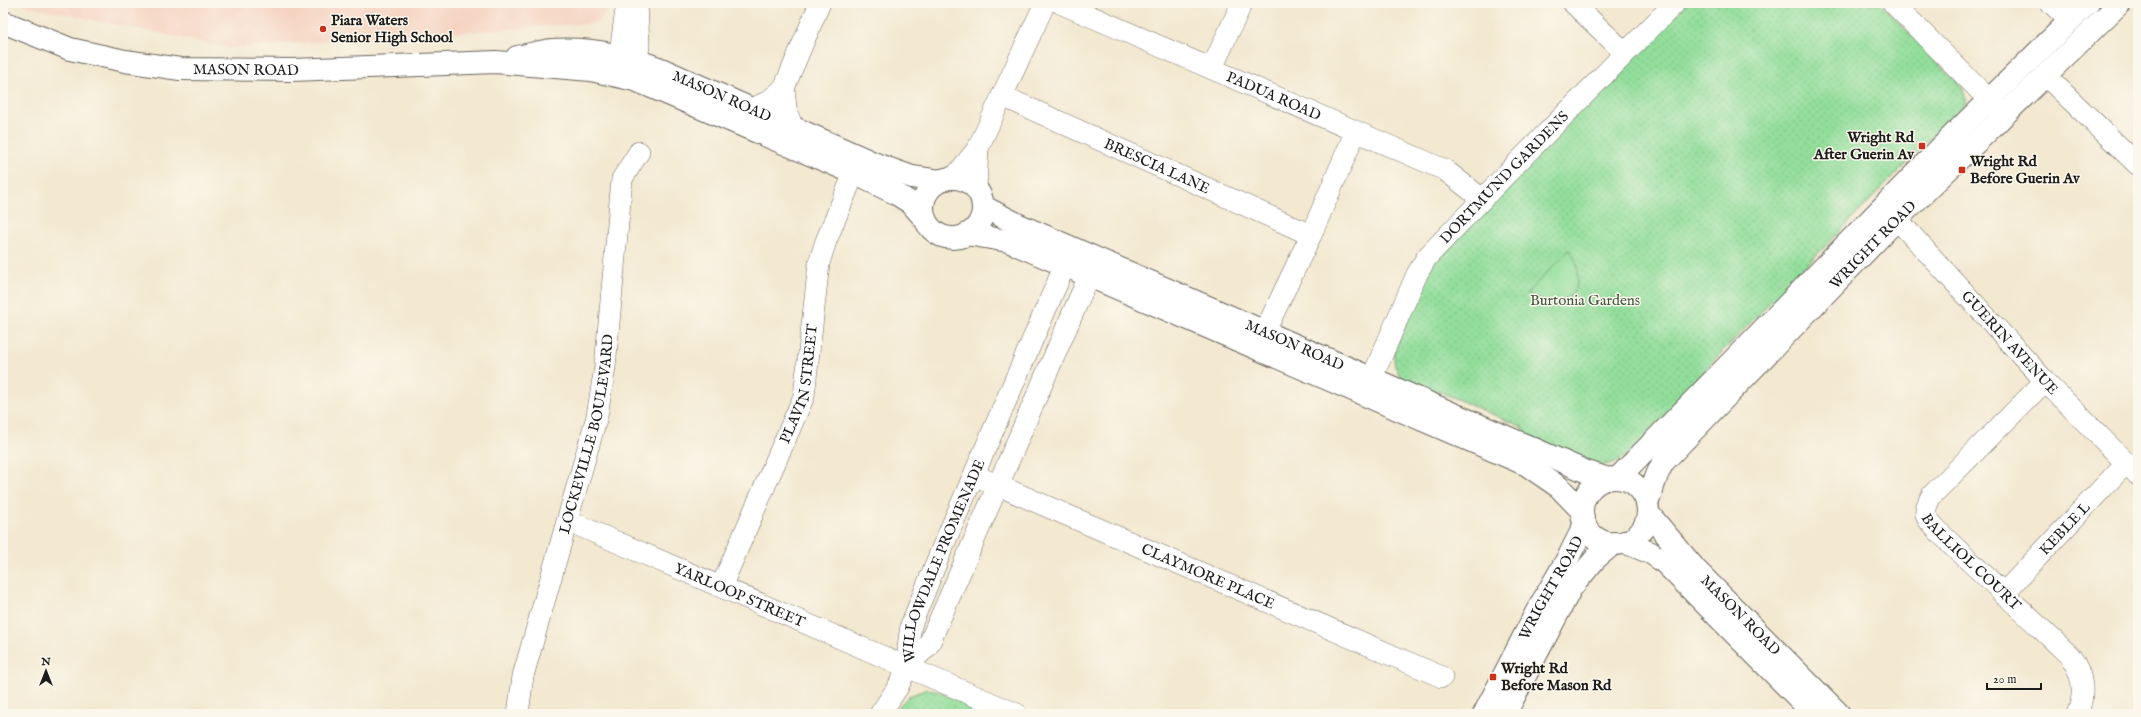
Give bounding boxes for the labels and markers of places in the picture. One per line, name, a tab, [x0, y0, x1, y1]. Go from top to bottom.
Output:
place label: Piara Waters Senior High School	[331, 11, 454, 47]
marker: Piara Waters Senior High School	[318, 24, 328, 34]
place label: Wright Rd After Guerin Av	[1813, 128, 1915, 164]
marker: Wright Rd After Guerin Av	[1917, 141, 1927, 151]
place label: Wright Rd Before Guerin Av	[1969, 152, 2081, 188]
marker: Wright Rd Before Guerin Av	[1957, 165, 1967, 175]
place label: Wright Rd Before Mason Rd	[1500, 659, 1612, 695]
marker: Wright Rd Before Mason Rd	[1488, 672, 1498, 682]

